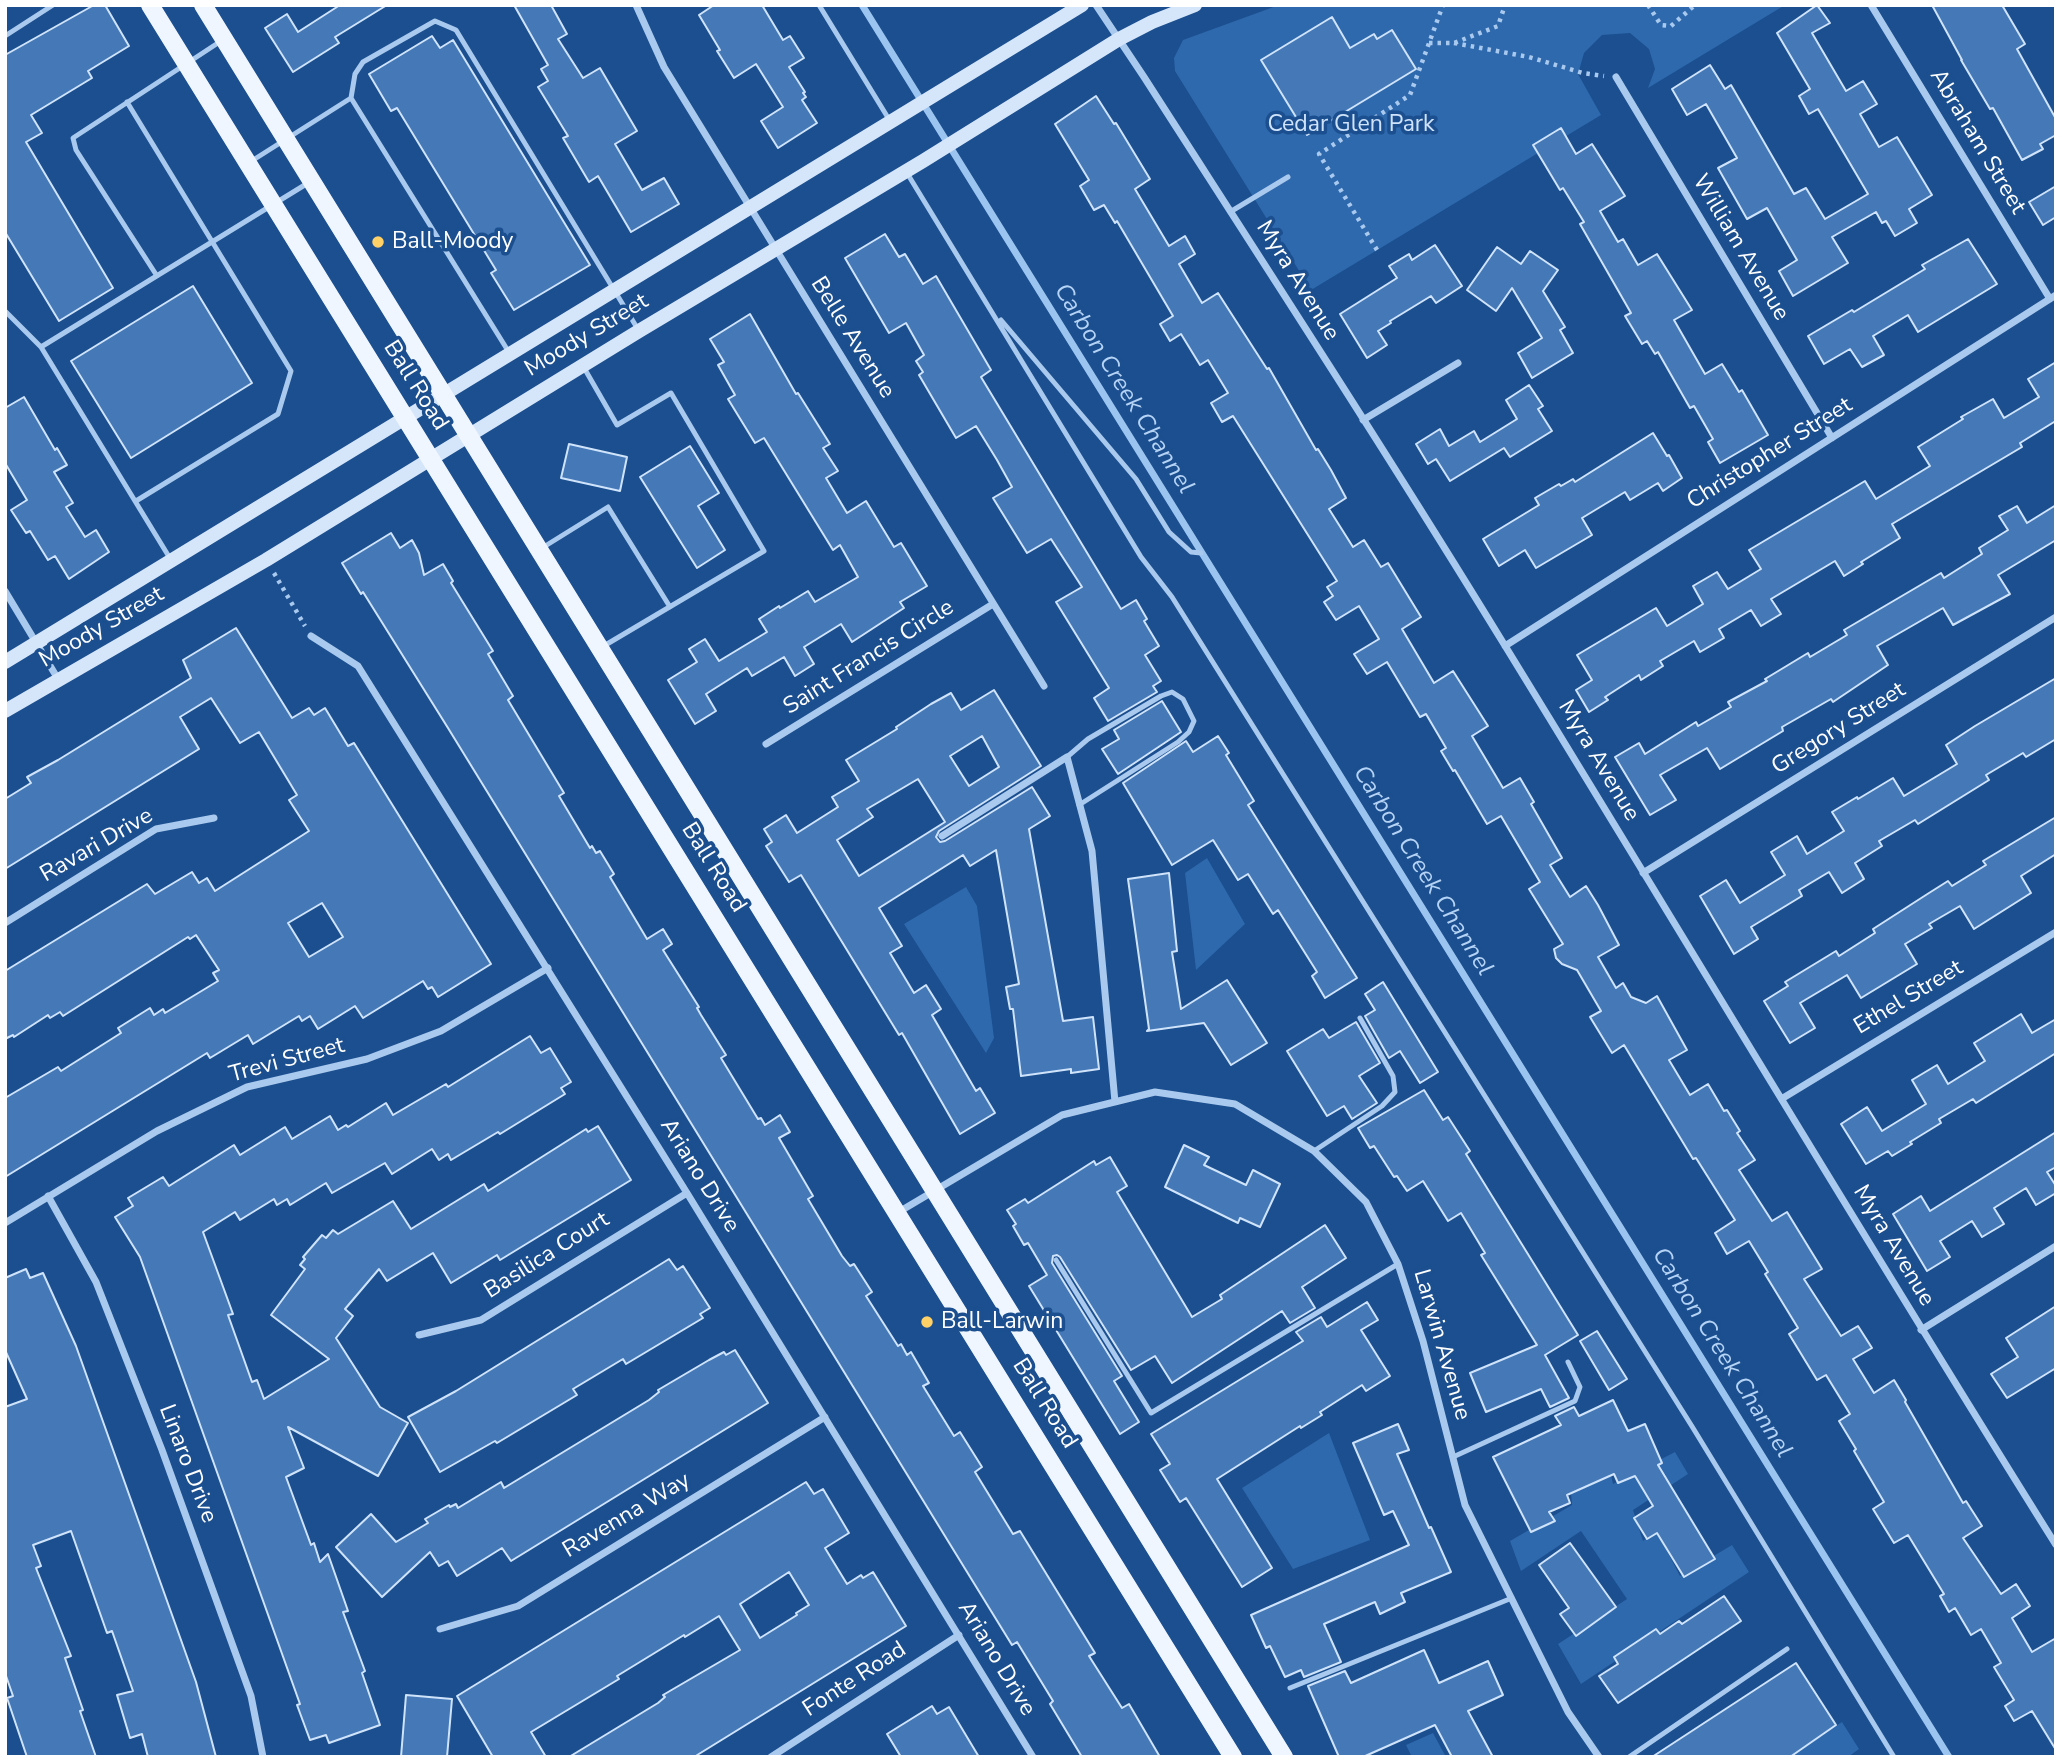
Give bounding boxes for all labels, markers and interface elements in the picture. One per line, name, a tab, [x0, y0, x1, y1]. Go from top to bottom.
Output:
street label: Abraham Street	[1923, 65, 2031, 219]
park label: Cedar Glen Park	[1267, 111, 1435, 139]
street label: William Avenue	[1686, 170, 1794, 326]
street label: Myra Avenue	[1249, 216, 1345, 346]
place label: Ball-Moody	[392, 228, 513, 256]
marker: Ball-Moody	[370, 234, 386, 250]
street label: Belle Avenue	[804, 272, 900, 404]
water label: Carbon Creek Channel	[1047, 279, 1199, 499]
street label: Moody Street	[520, 288, 654, 384]
street label: Ball Road	[377, 336, 453, 436]
street label: Christopher Street	[1682, 392, 1858, 516]
street label: Moody Street	[35, 581, 169, 675]
street label: Saint Francis Circle	[779, 594, 959, 722]
street label: Gregory Street	[1767, 677, 1911, 781]
street label: Myra Avenue	[1551, 696, 1645, 826]
water label: Carbon Creek Channel	[1346, 761, 1498, 981]
street label: Ravari Drive	[36, 803, 158, 889]
street label: Ball Road	[675, 818, 751, 918]
street label: Ethel Street	[1850, 955, 1968, 1041]
street label: Trevi Street	[226, 1032, 348, 1090]
street label: Ariano Drive	[653, 1114, 745, 1238]
street label: Myra Avenue	[1846, 1181, 1940, 1311]
street label: Basilica Court	[479, 1207, 615, 1305]
water label: Carbon Creek Channel	[1645, 1243, 1797, 1463]
street label: Larwin Avenue	[1406, 1266, 1476, 1424]
place label: Ball-Larwin	[941, 1308, 1063, 1336]
marker: Ball-Larwin	[919, 1314, 935, 1330]
street label: Ball Road	[1006, 1354, 1082, 1454]
street label: Linaro Drive	[152, 1401, 222, 1527]
street label: Ravenna Way	[558, 1467, 696, 1565]
street label: Ariano Drive	[951, 1597, 1041, 1721]
street label: Fonte Road	[798, 1636, 912, 1724]

